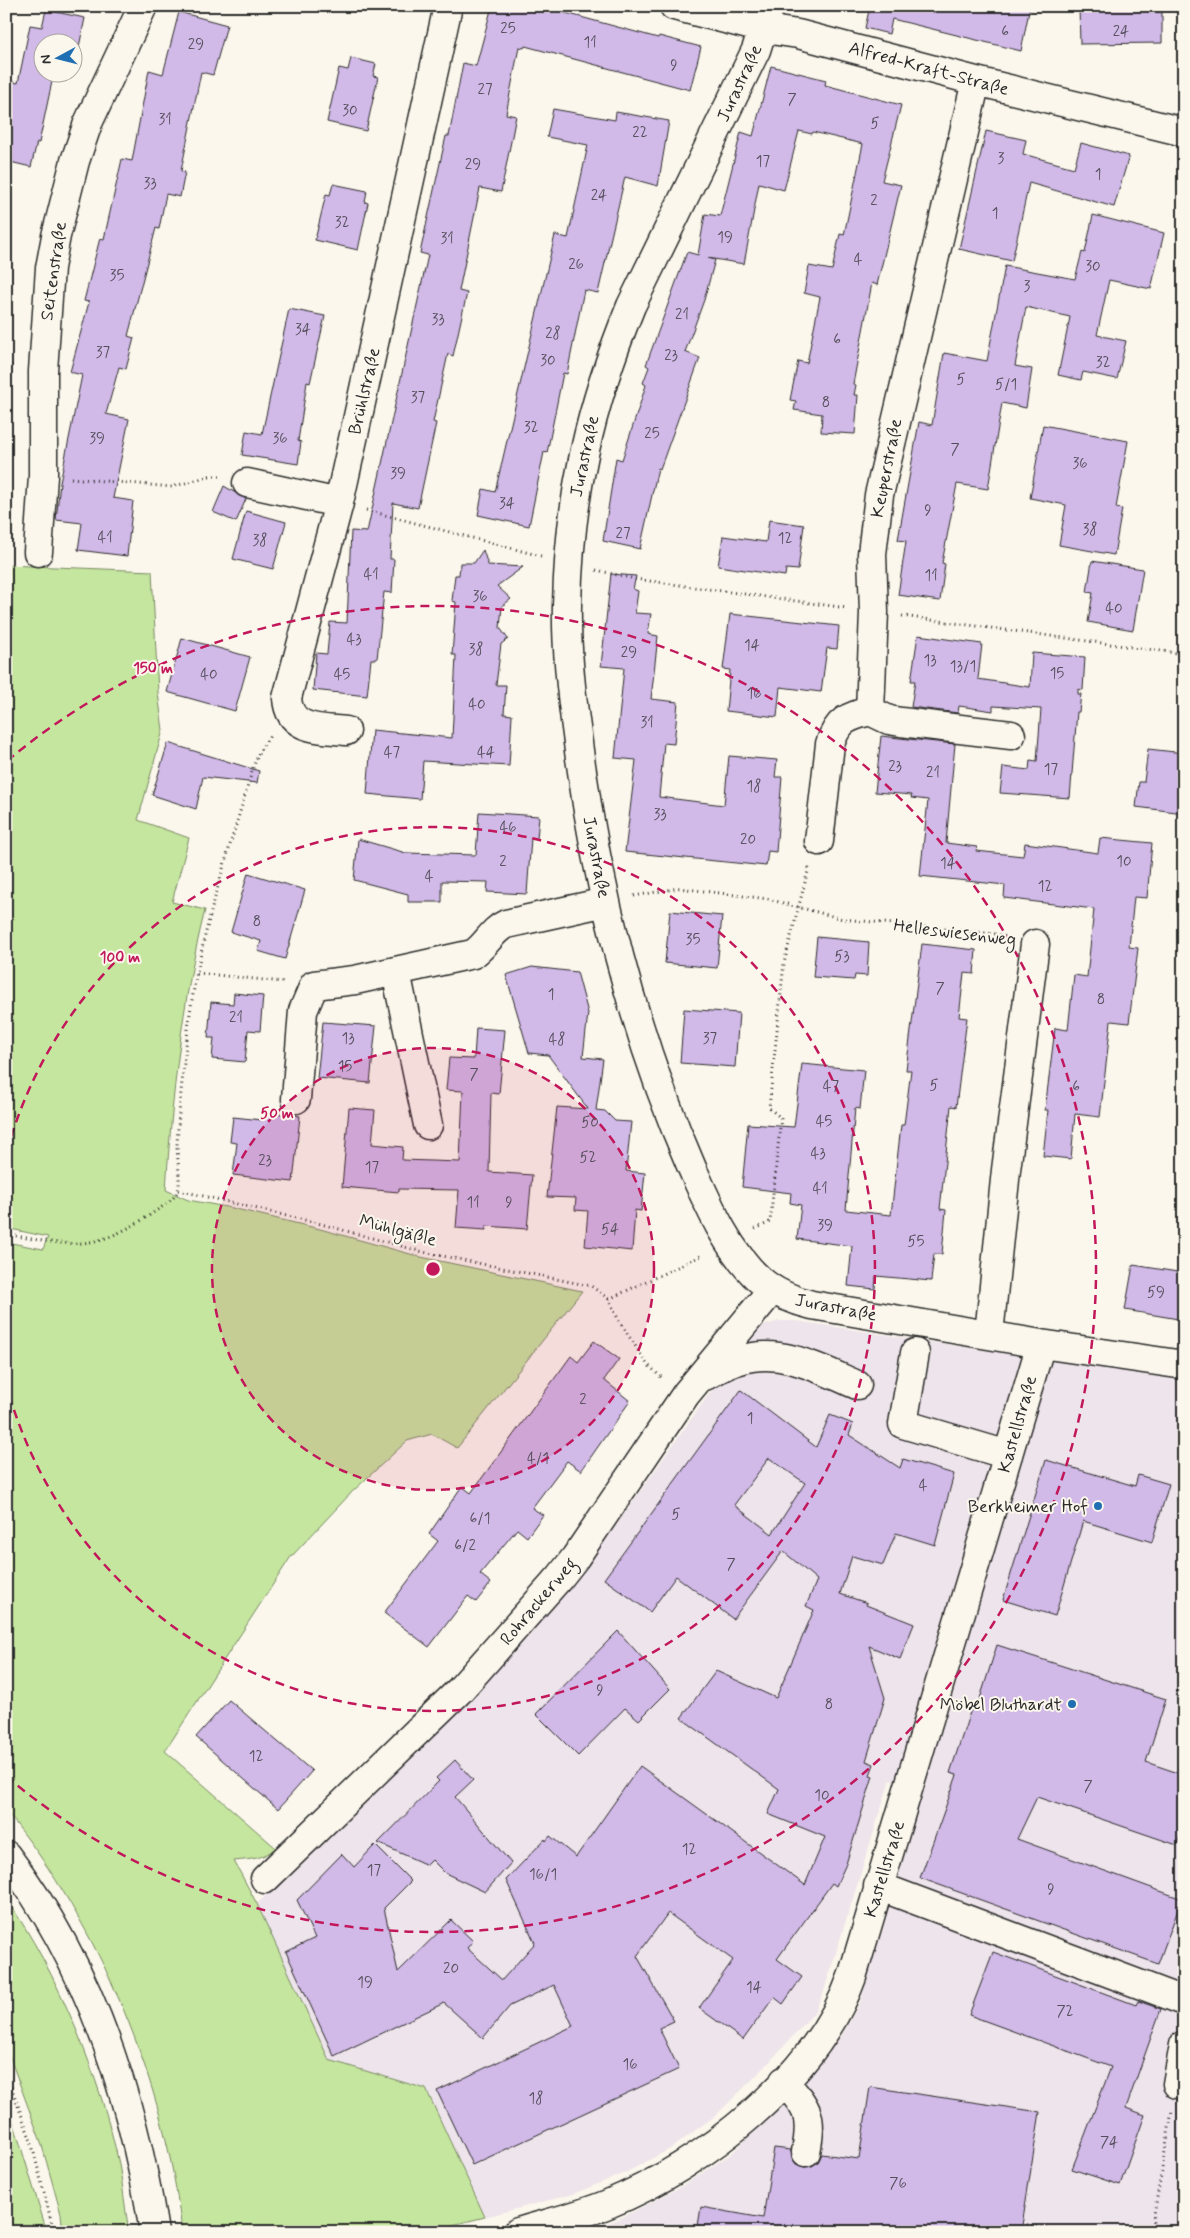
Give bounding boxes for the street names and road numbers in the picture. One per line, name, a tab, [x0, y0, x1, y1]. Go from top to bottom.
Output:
street label: Alfred-Kraft-Straße	[846, 36, 1012, 102]
street label: Jurastraße	[712, 41, 768, 126]
street label: Seitenstraße	[35, 220, 73, 322]
street label: Brühlstraße	[343, 345, 387, 437]
street label: Jurastraße	[565, 413, 605, 499]
street label: Keuperstraße	[866, 416, 908, 520]
street label: Jurastraße	[576, 814, 616, 900]
street label: Helleswiesenweg	[892, 914, 1018, 953]
street label: Mühlgäßle	[356, 1209, 439, 1254]
street label: Jurastraße	[793, 1288, 879, 1328]
street label: Kastellstraße	[993, 1373, 1043, 1476]
street label: Rohrackerweg	[495, 1553, 584, 1652]
street label: Kastellstraße	[859, 1818, 911, 1921]

